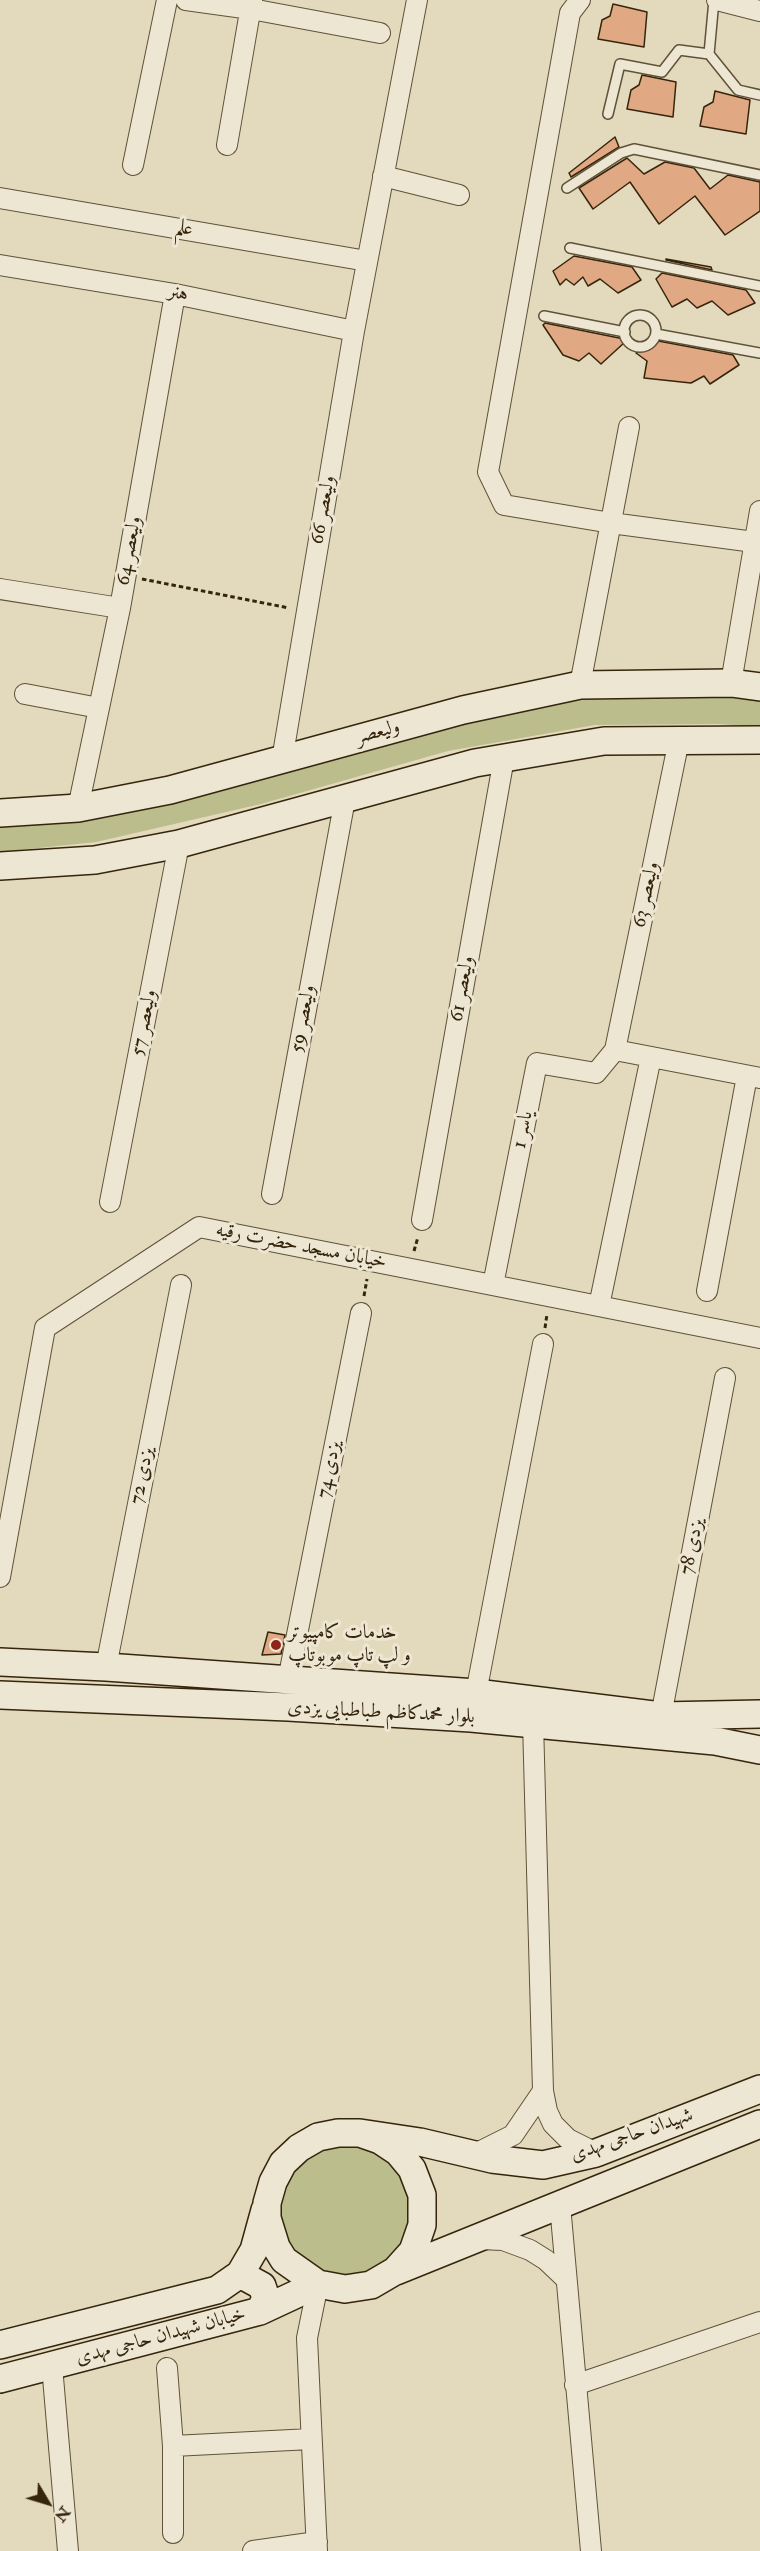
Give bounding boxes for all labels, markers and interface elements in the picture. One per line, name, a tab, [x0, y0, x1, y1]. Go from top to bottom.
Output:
street label: علم	[173, 216, 195, 242]
street label: هنر	[166, 280, 190, 308]
street label: ولیعصر 66	[306, 474, 342, 546]
street label: ولیعصر 64	[112, 514, 148, 588]
street label: ولیعصر	[353, 716, 403, 750]
street label: ولیعصر 63	[628, 860, 666, 930]
street label: ولیعصر 61	[445, 954, 481, 1024]
street label: ولیعصر 59	[286, 983, 322, 1055]
street label: ولیعصر 57	[127, 988, 163, 1058]
street label: یاسر 1	[509, 1109, 539, 1151]
street label: خیابان مسجد حضرت رقیه	[214, 1219, 388, 1275]
street label: یزدی 74	[313, 1440, 347, 1500]
street label: یزدی 72	[126, 1446, 160, 1506]
street label: یزدی 78	[676, 1517, 710, 1577]
place label: خدمات کامپیوتر و لپ تاپ موبوتاپ	[288, 1622, 411, 1669]
marker: خدمات کامپیوتر و لپ تاپ موبوتاپ	[269, 1638, 283, 1652]
street label: بلوار محمدکاظم طباطبایی یزدی	[287, 1696, 475, 1730]
street label: شهیدان حاجی مهدی	[567, 2104, 697, 2168]
street label: خیابان شهیدان حاجی مهدی	[73, 2303, 249, 2371]
north arrow	[18, 2473, 78, 2533]
text: N	[50, 2502, 74, 2526]

